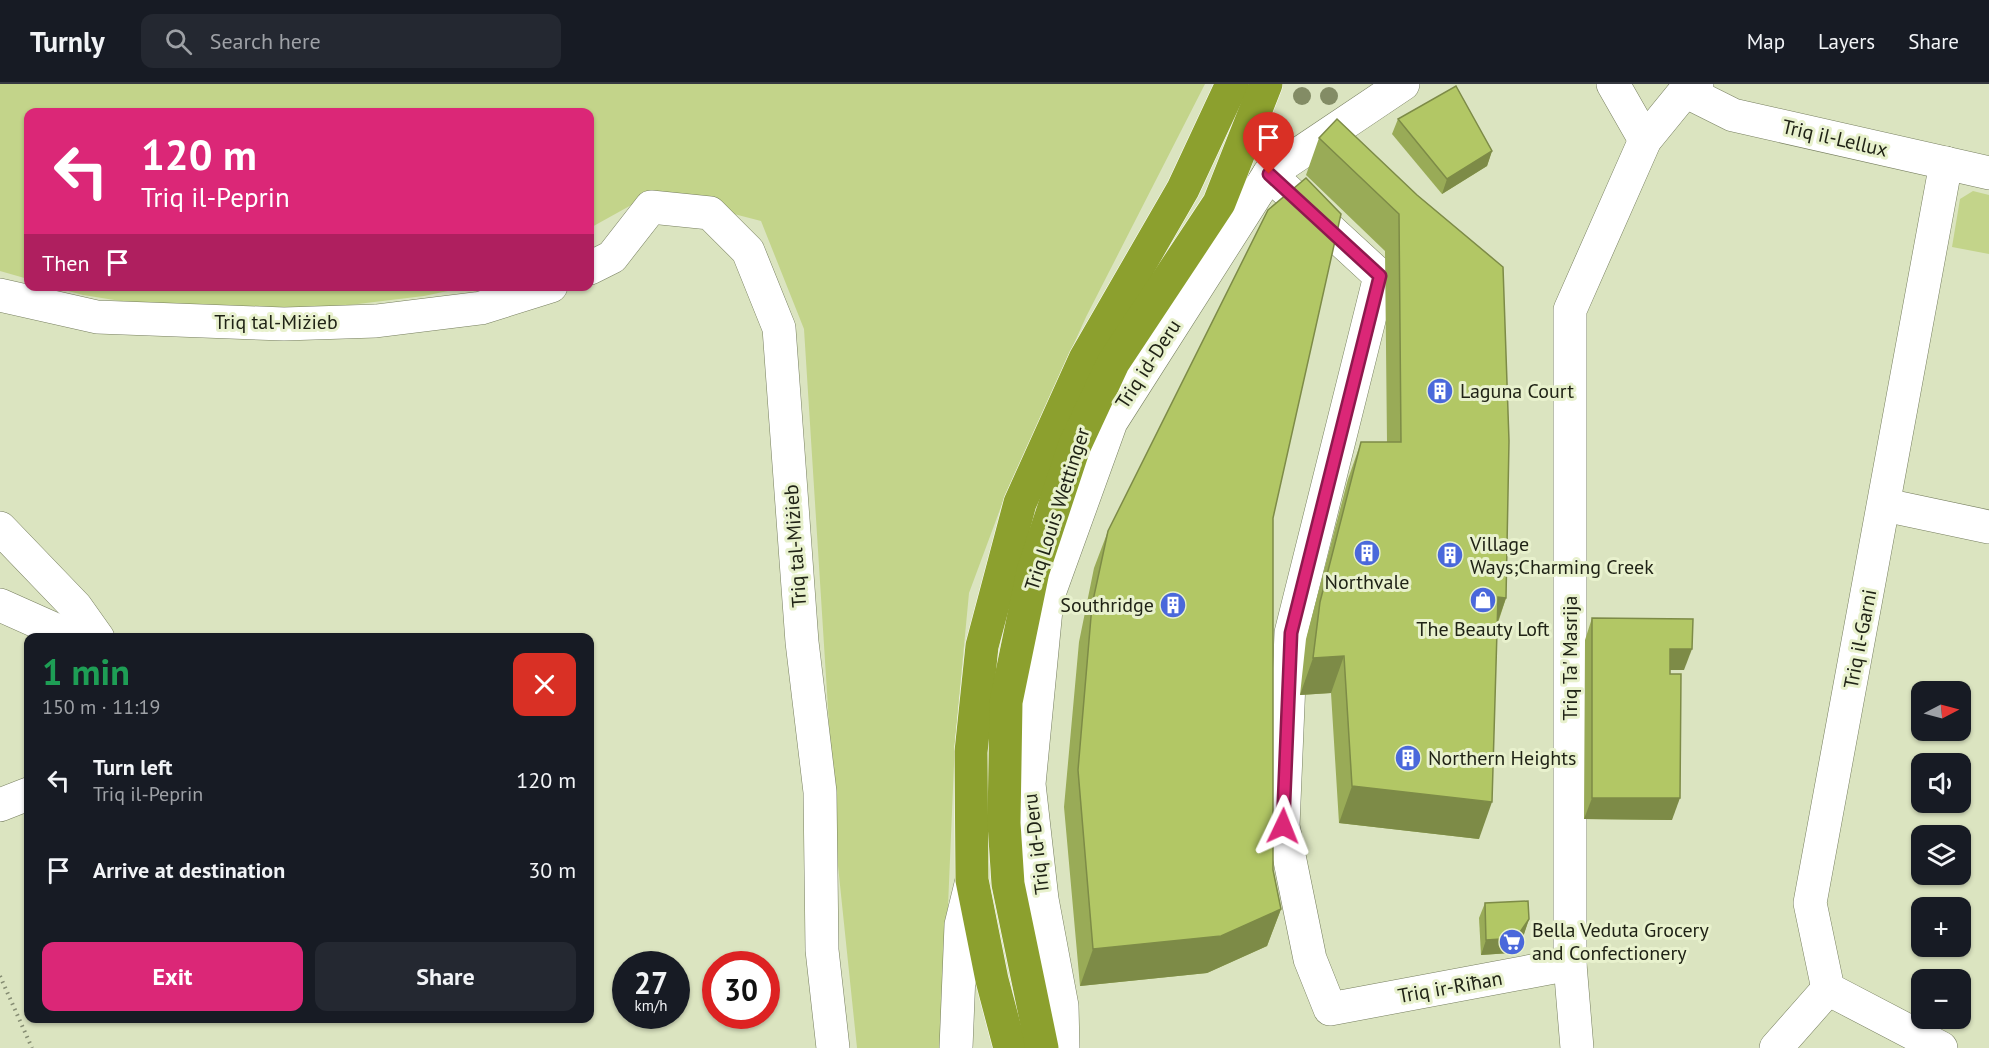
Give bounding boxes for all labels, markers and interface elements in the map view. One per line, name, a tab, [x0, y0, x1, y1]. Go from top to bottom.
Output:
search box	[141, 14, 561, 68]
text: Turnly	[30, 23, 105, 60]
icon: search	[162, 25, 195, 58]
text: Search here	[210, 27, 321, 55]
text: Map	[1747, 28, 1785, 55]
text: Layers	[1818, 28, 1875, 55]
text: Share	[1908, 28, 1959, 55]
pin	[1243, 112, 1294, 174]
street label: Triq il-Lellux	[1780, 113, 1890, 163]
icon: arrive	[1252, 121, 1285, 154]
text: 120 m	[141, 127, 257, 182]
icon: left	[42, 132, 120, 210]
text: Triq il-Peprin	[141, 180, 290, 214]
icon: arrive	[101, 246, 134, 279]
text: Then	[42, 249, 89, 277]
street label: Triq tal-Miżieb	[214, 309, 338, 335]
street label: Triq id-Deru	[1109, 314, 1187, 414]
building icon: Laguna Court	[1425, 376, 1455, 406]
place label: Laguna Court	[1460, 378, 1574, 404]
street label: Triq Louis Wettinger	[1018, 424, 1096, 594]
street label: Triq tal-Miżieb	[778, 484, 812, 608]
place label: Village Ways;Charming Creek	[1469, 531, 1654, 580]
building icon: Northvale	[1352, 538, 1382, 568]
building icon: Village Ways;Charming Creek	[1435, 540, 1465, 570]
place label: Northvale	[1325, 569, 1409, 595]
shop icon: The Beauty Loft	[1468, 585, 1498, 615]
street label: Triq il-Garni	[1838, 587, 1882, 691]
building icon: Southridge	[1158, 590, 1188, 620]
place label: Southridge	[1060, 592, 1154, 618]
street label: Triq Ta' Masrija	[1557, 595, 1583, 721]
place label: The Beauty Loft	[1416, 616, 1550, 642]
text: 1 min	[42, 648, 130, 695]
button: close	[513, 653, 576, 716]
north arrow	[1911, 681, 1971, 741]
map controls	[1911, 681, 1971, 1029]
text: 150 m · 11:19	[42, 694, 160, 720]
building icon: Northern Heights	[1393, 743, 1423, 773]
place label: Northern Heights	[1428, 745, 1576, 771]
text: Turn left	[93, 753, 173, 781]
button: sound	[1911, 753, 1971, 813]
icon: left	[42, 764, 75, 797]
text: 120 m	[516, 766, 576, 794]
text: Triq il-Peprin	[93, 781, 203, 807]
street label: Triq id-Deru	[1017, 792, 1055, 896]
position arrow	[1251, 794, 1315, 858]
button: layers	[1911, 825, 1971, 885]
icon: arrive	[42, 854, 75, 887]
text: Arrive at destination	[93, 856, 285, 884]
text: 30 m	[528, 856, 576, 884]
button: +	[1911, 897, 1971, 957]
place label: Bella Veduta Grocery and Confectionery	[1532, 917, 1709, 966]
supermarket icon: Bella Veduta Grocery and Confectionery	[1497, 927, 1527, 957]
button: Exit	[42, 942, 303, 1011]
button: Share	[315, 942, 576, 1011]
speed limit sign: 30	[702, 951, 780, 1029]
text: 27	[634, 963, 668, 1002]
street label: Triq ir-Riħan	[1396, 965, 1504, 1009]
button: −	[1911, 969, 1971, 1029]
text: km/h	[635, 996, 667, 1015]

